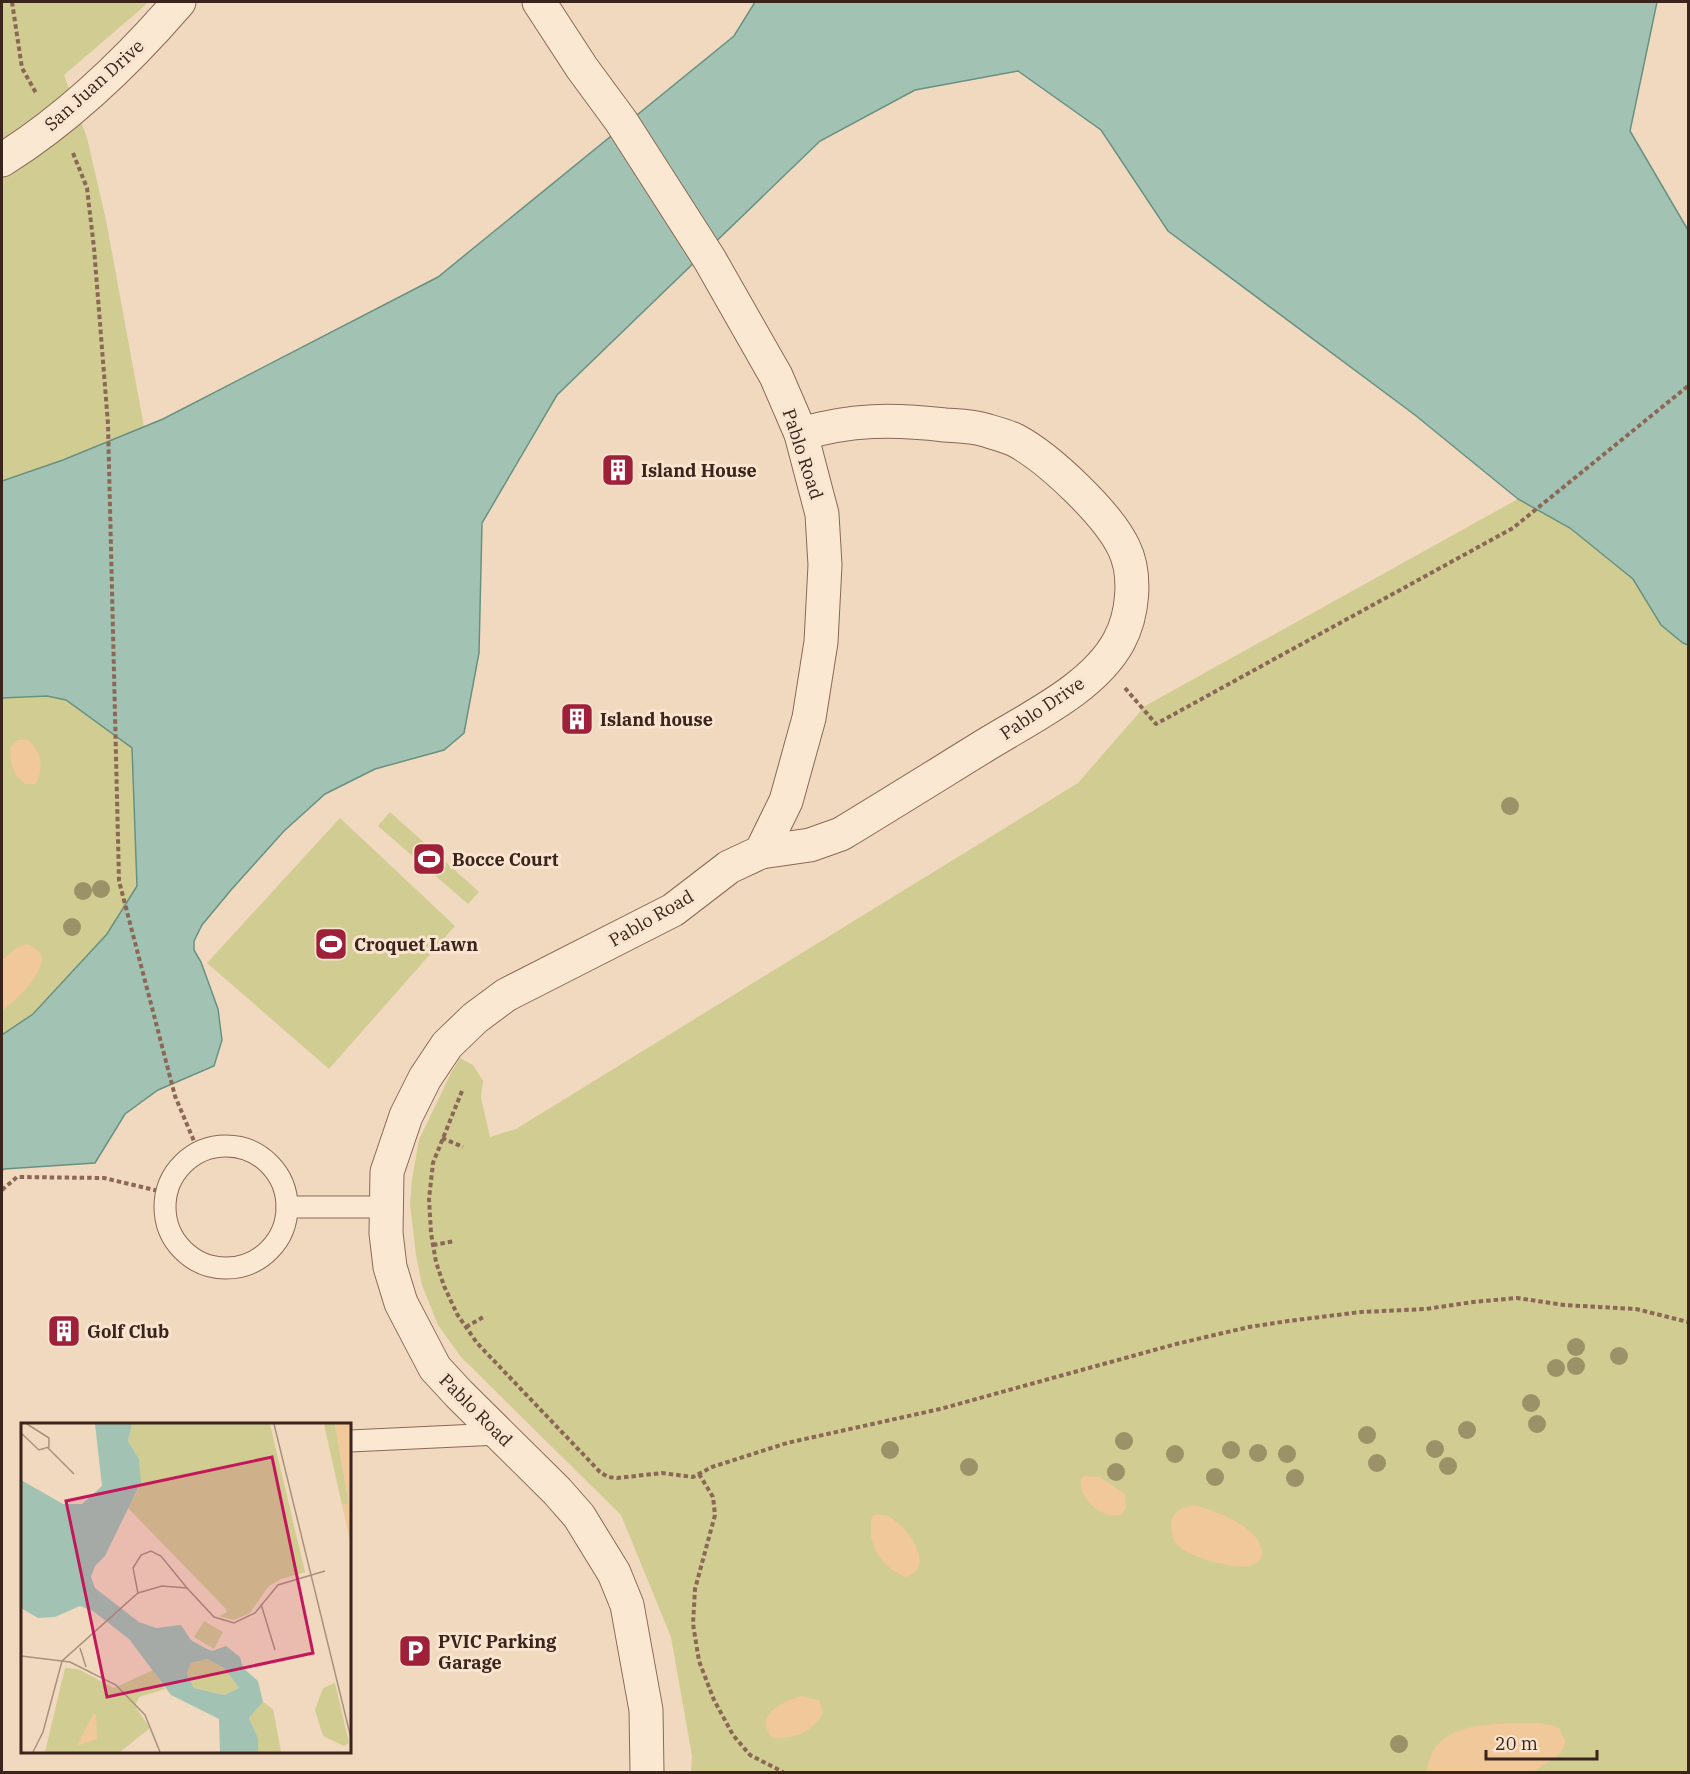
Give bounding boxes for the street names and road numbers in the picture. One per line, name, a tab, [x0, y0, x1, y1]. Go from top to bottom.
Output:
street label: San Juan Drive	[39, 34, 149, 136]
street label: Pablo Road	[778, 406, 828, 502]
street label: Pablo Drive	[996, 671, 1088, 745]
street label: Pablo Road	[605, 885, 698, 951]
street label: Pablo Road	[435, 1369, 517, 1451]

